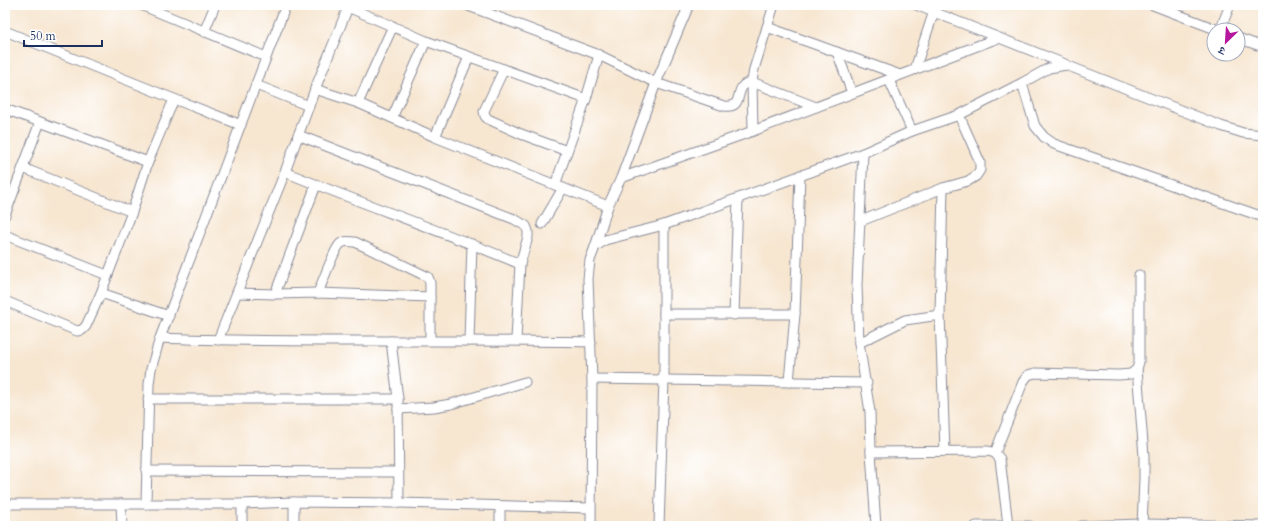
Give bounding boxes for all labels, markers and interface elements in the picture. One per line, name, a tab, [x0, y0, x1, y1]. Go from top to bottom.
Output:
scale bar	[24, 22, 102, 48]
north arrow	[1206, 22, 1246, 62]
text: 50 m	[30, 28, 57, 44]
text: उ	[1215, 42, 1229, 59]

